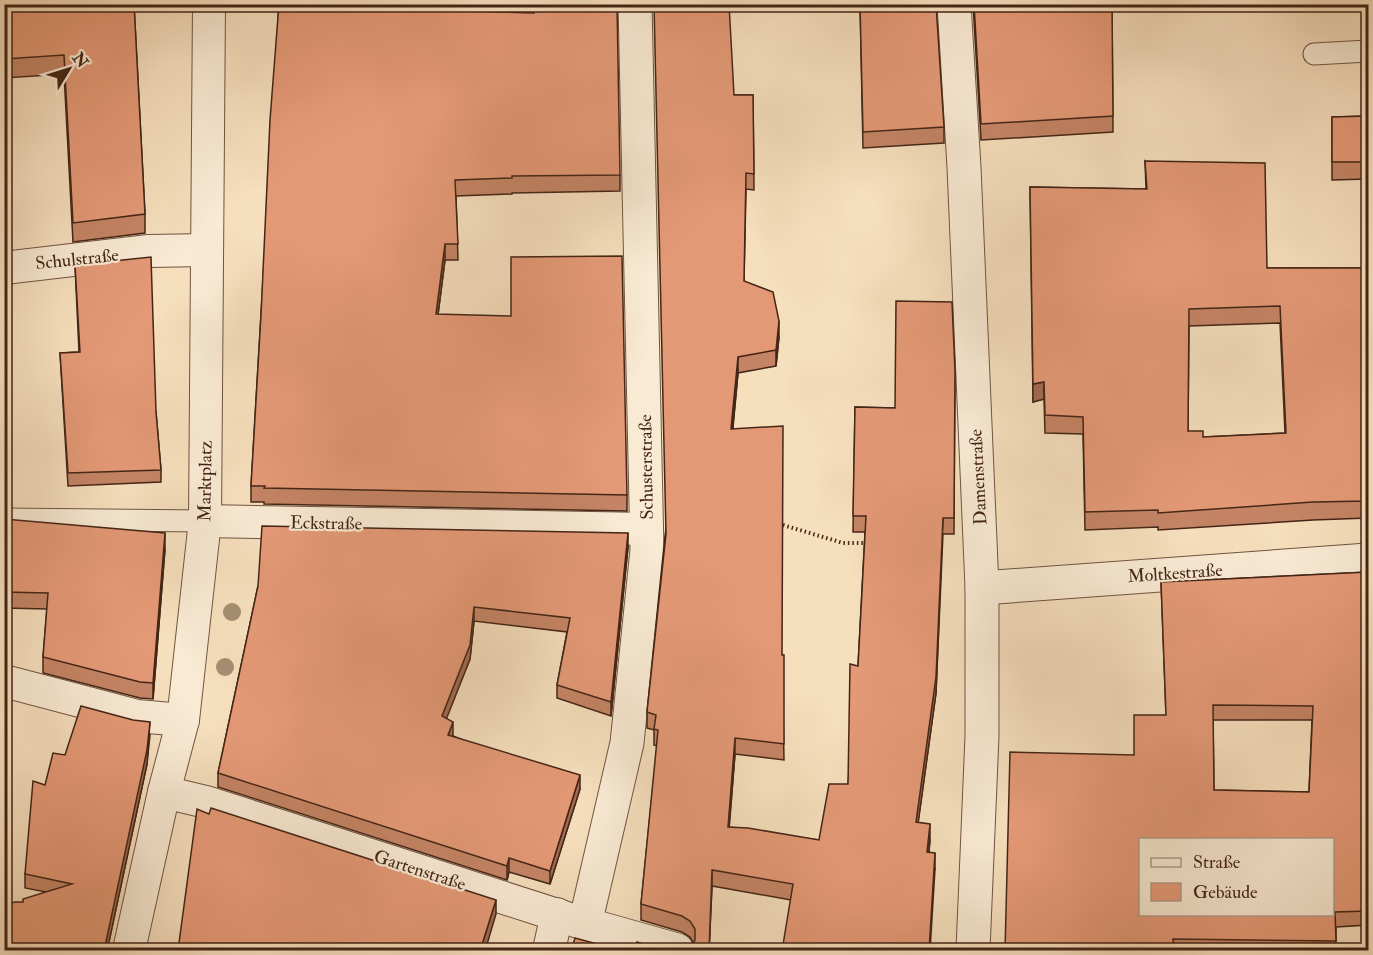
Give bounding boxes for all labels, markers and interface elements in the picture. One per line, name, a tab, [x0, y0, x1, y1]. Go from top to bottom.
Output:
north arrow	[39, 39, 99, 99]
text: N	[67, 48, 93, 73]
street label: Schulstraße	[34, 244, 120, 275]
street label: Schusterstraße	[634, 414, 659, 520]
street label: Damenstraße	[964, 428, 992, 526]
street label: Marktplatz	[193, 440, 218, 522]
street label: Eckstraße	[290, 511, 363, 536]
street label: Moltkestraße	[1127, 559, 1224, 588]
legend	[1139, 838, 1334, 916]
street label: Gartenstraße	[371, 845, 469, 896]
text: Straße	[1193, 851, 1241, 874]
text: Gebäude	[1193, 881, 1258, 904]

